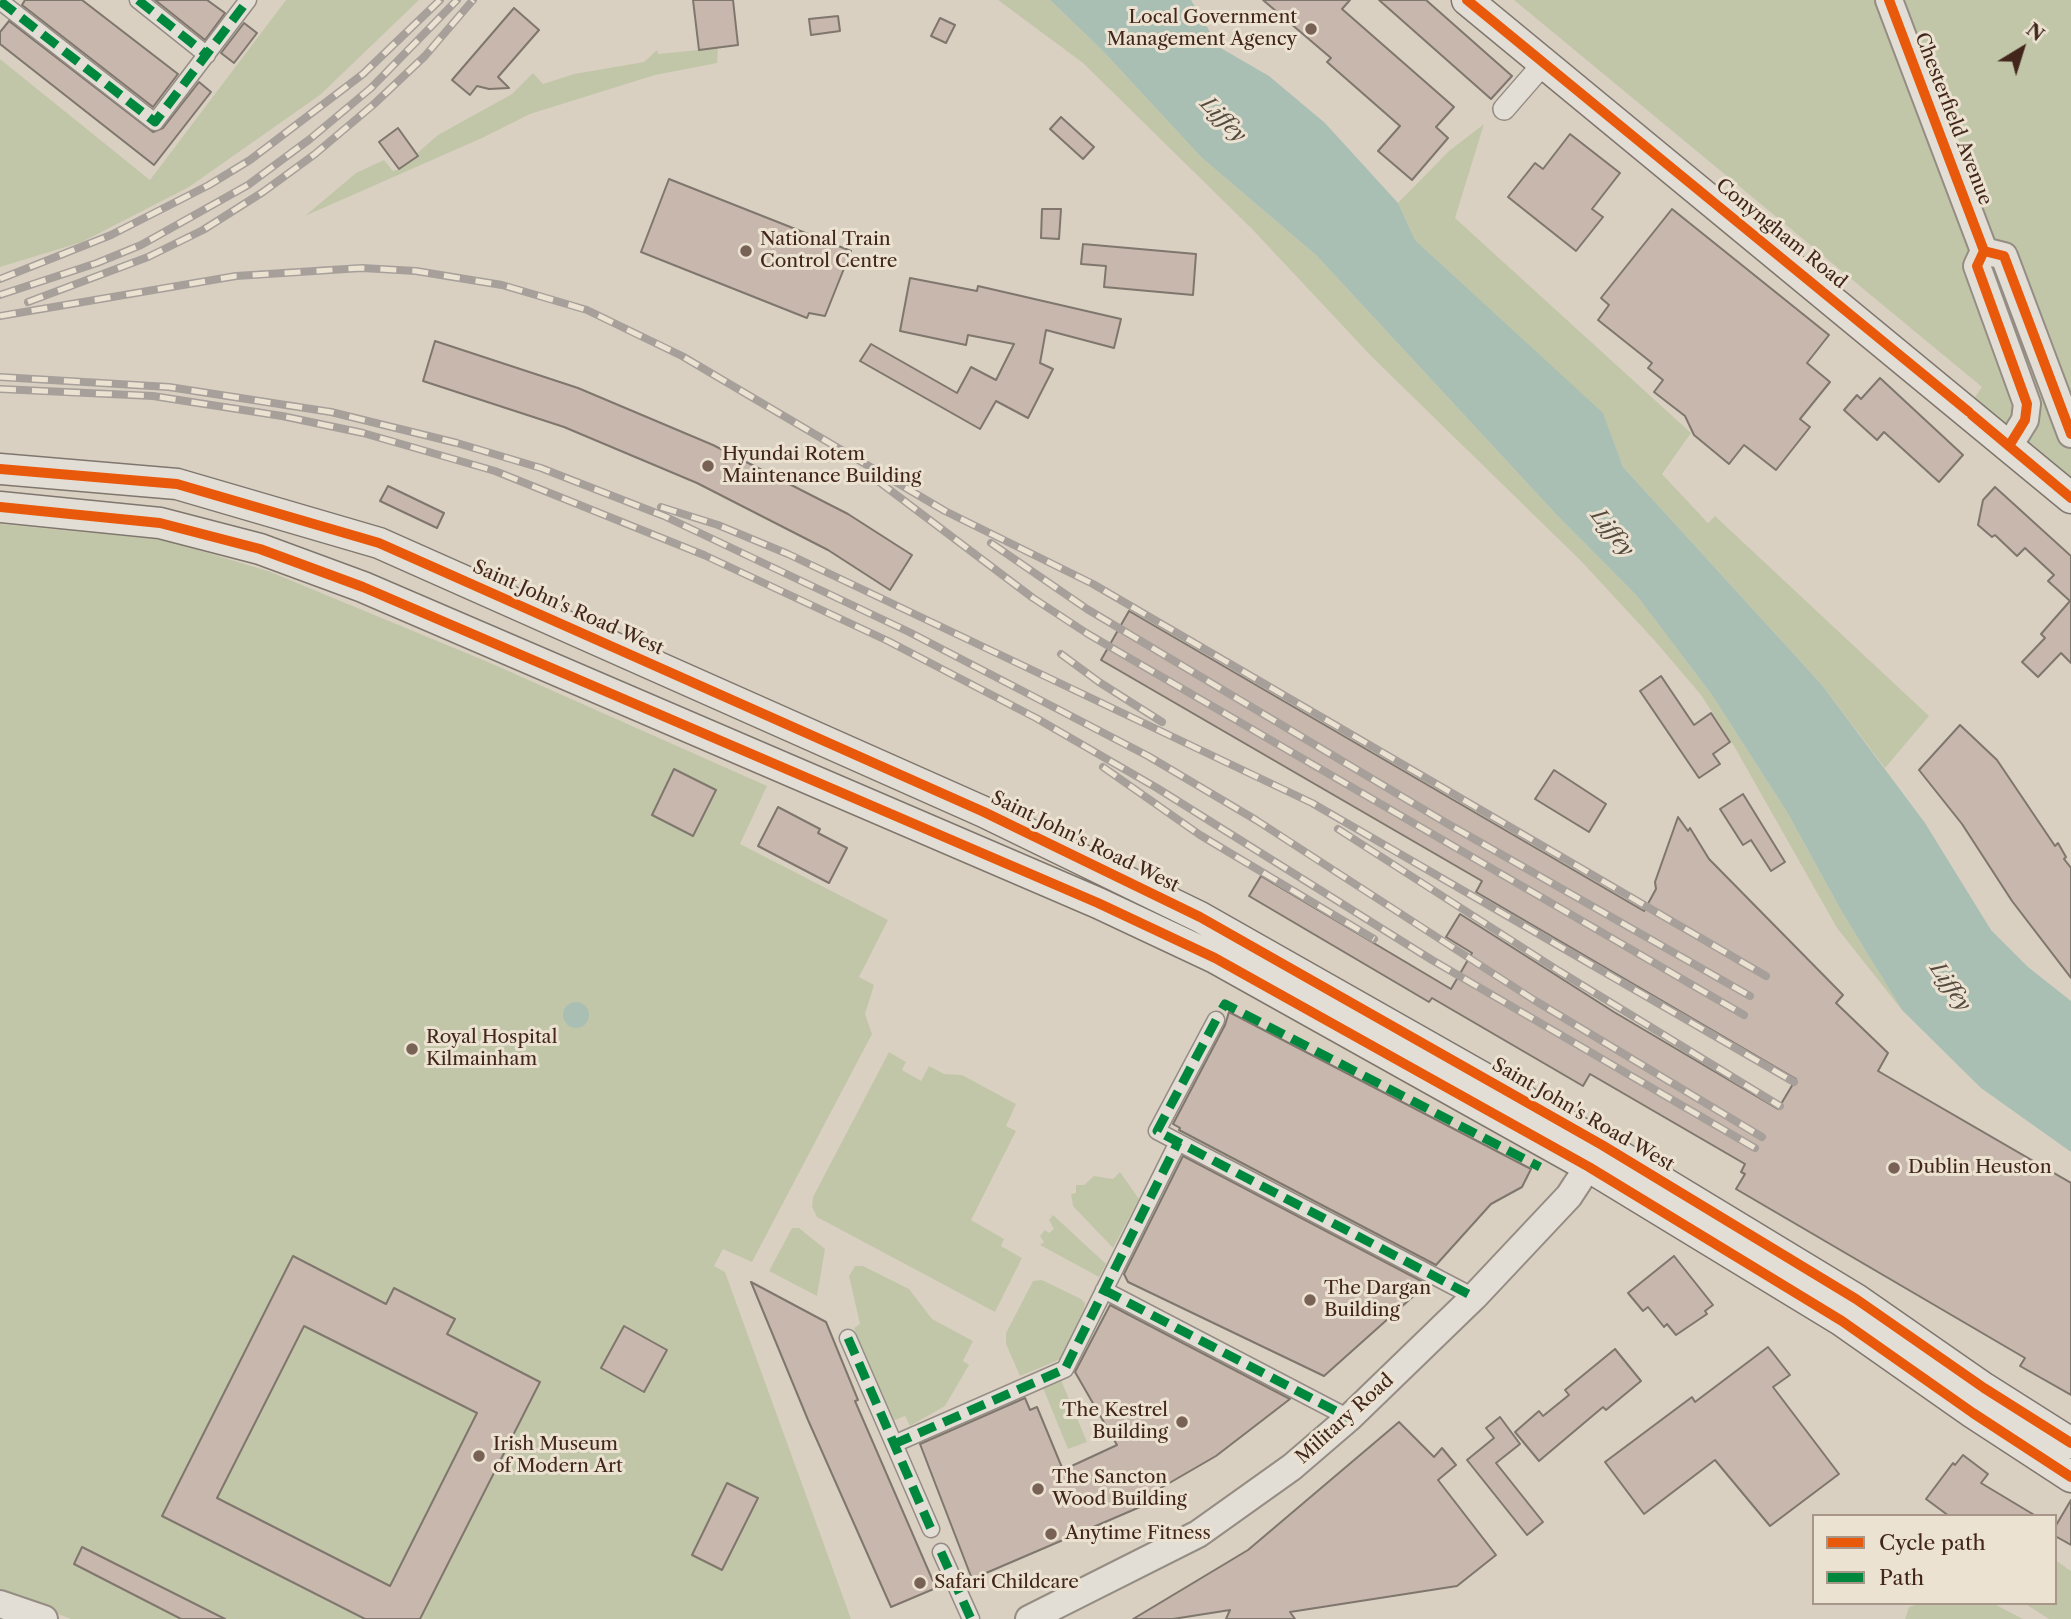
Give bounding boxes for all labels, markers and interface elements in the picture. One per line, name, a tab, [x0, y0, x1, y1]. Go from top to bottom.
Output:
place label: Local Government Management Agency	[1107, 7, 1297, 51]
north arrow	[1987, 14, 2057, 84]
text: N	[2022, 18, 2049, 46]
marker: Local Government Management Agency	[1303, 21, 1319, 37]
street label: Chesterfield Avenue	[1910, 29, 1996, 209]
water label: Liffey	[1195, 92, 1251, 148]
street label: Conyngham Road	[1711, 174, 1851, 294]
place label: National Train Control Centre	[760, 229, 897, 273]
marker: National Train Control Centre	[738, 243, 754, 259]
place label: Hyundai Rotem Maintenance Building	[722, 444, 921, 488]
marker: Hyundai Rotem Maintenance Building	[700, 458, 716, 474]
water label: Liffey	[1585, 504, 1639, 562]
street label: Saint John's Road West	[469, 556, 667, 660]
street label: Saint John's Road West	[987, 786, 1183, 898]
water label: Liffey	[1924, 958, 1976, 1016]
place label: Royal Hospital Kilmainham	[426, 1027, 557, 1071]
marker: Royal Hospital Kilmainham	[404, 1041, 420, 1057]
street label: Saint John's Road West	[1488, 1054, 1678, 1176]
place label: Dublin Heuston	[1908, 1157, 2052, 1179]
marker: Dublin Heuston	[1886, 1160, 1902, 1176]
place label: The Dargan Building	[1324, 1278, 1431, 1322]
marker: The Dargan Building	[1302, 1292, 1318, 1308]
street label: Military Road	[1291, 1369, 1399, 1469]
place label: The Kestrel Building	[1062, 1400, 1168, 1444]
marker: The Kestrel Building	[1174, 1414, 1190, 1430]
place label: Irish Museum of Modern Art	[493, 1434, 623, 1478]
marker: Irish Museum of Modern Art	[471, 1448, 487, 1464]
place label: The Sancton Wood Building	[1052, 1467, 1187, 1511]
marker: The Sancton Wood Building	[1030, 1481, 1046, 1497]
legend	[1812, 1514, 2057, 1605]
place label: Anytime Fitness	[1065, 1523, 1211, 1545]
marker: Anytime Fitness	[1043, 1526, 1059, 1542]
text: Cycle path	[1879, 1530, 1986, 1555]
text: Path	[1879, 1565, 1924, 1590]
place label: Safari Childcare	[934, 1572, 1079, 1594]
marker: Safari Childcare	[912, 1575, 928, 1591]

